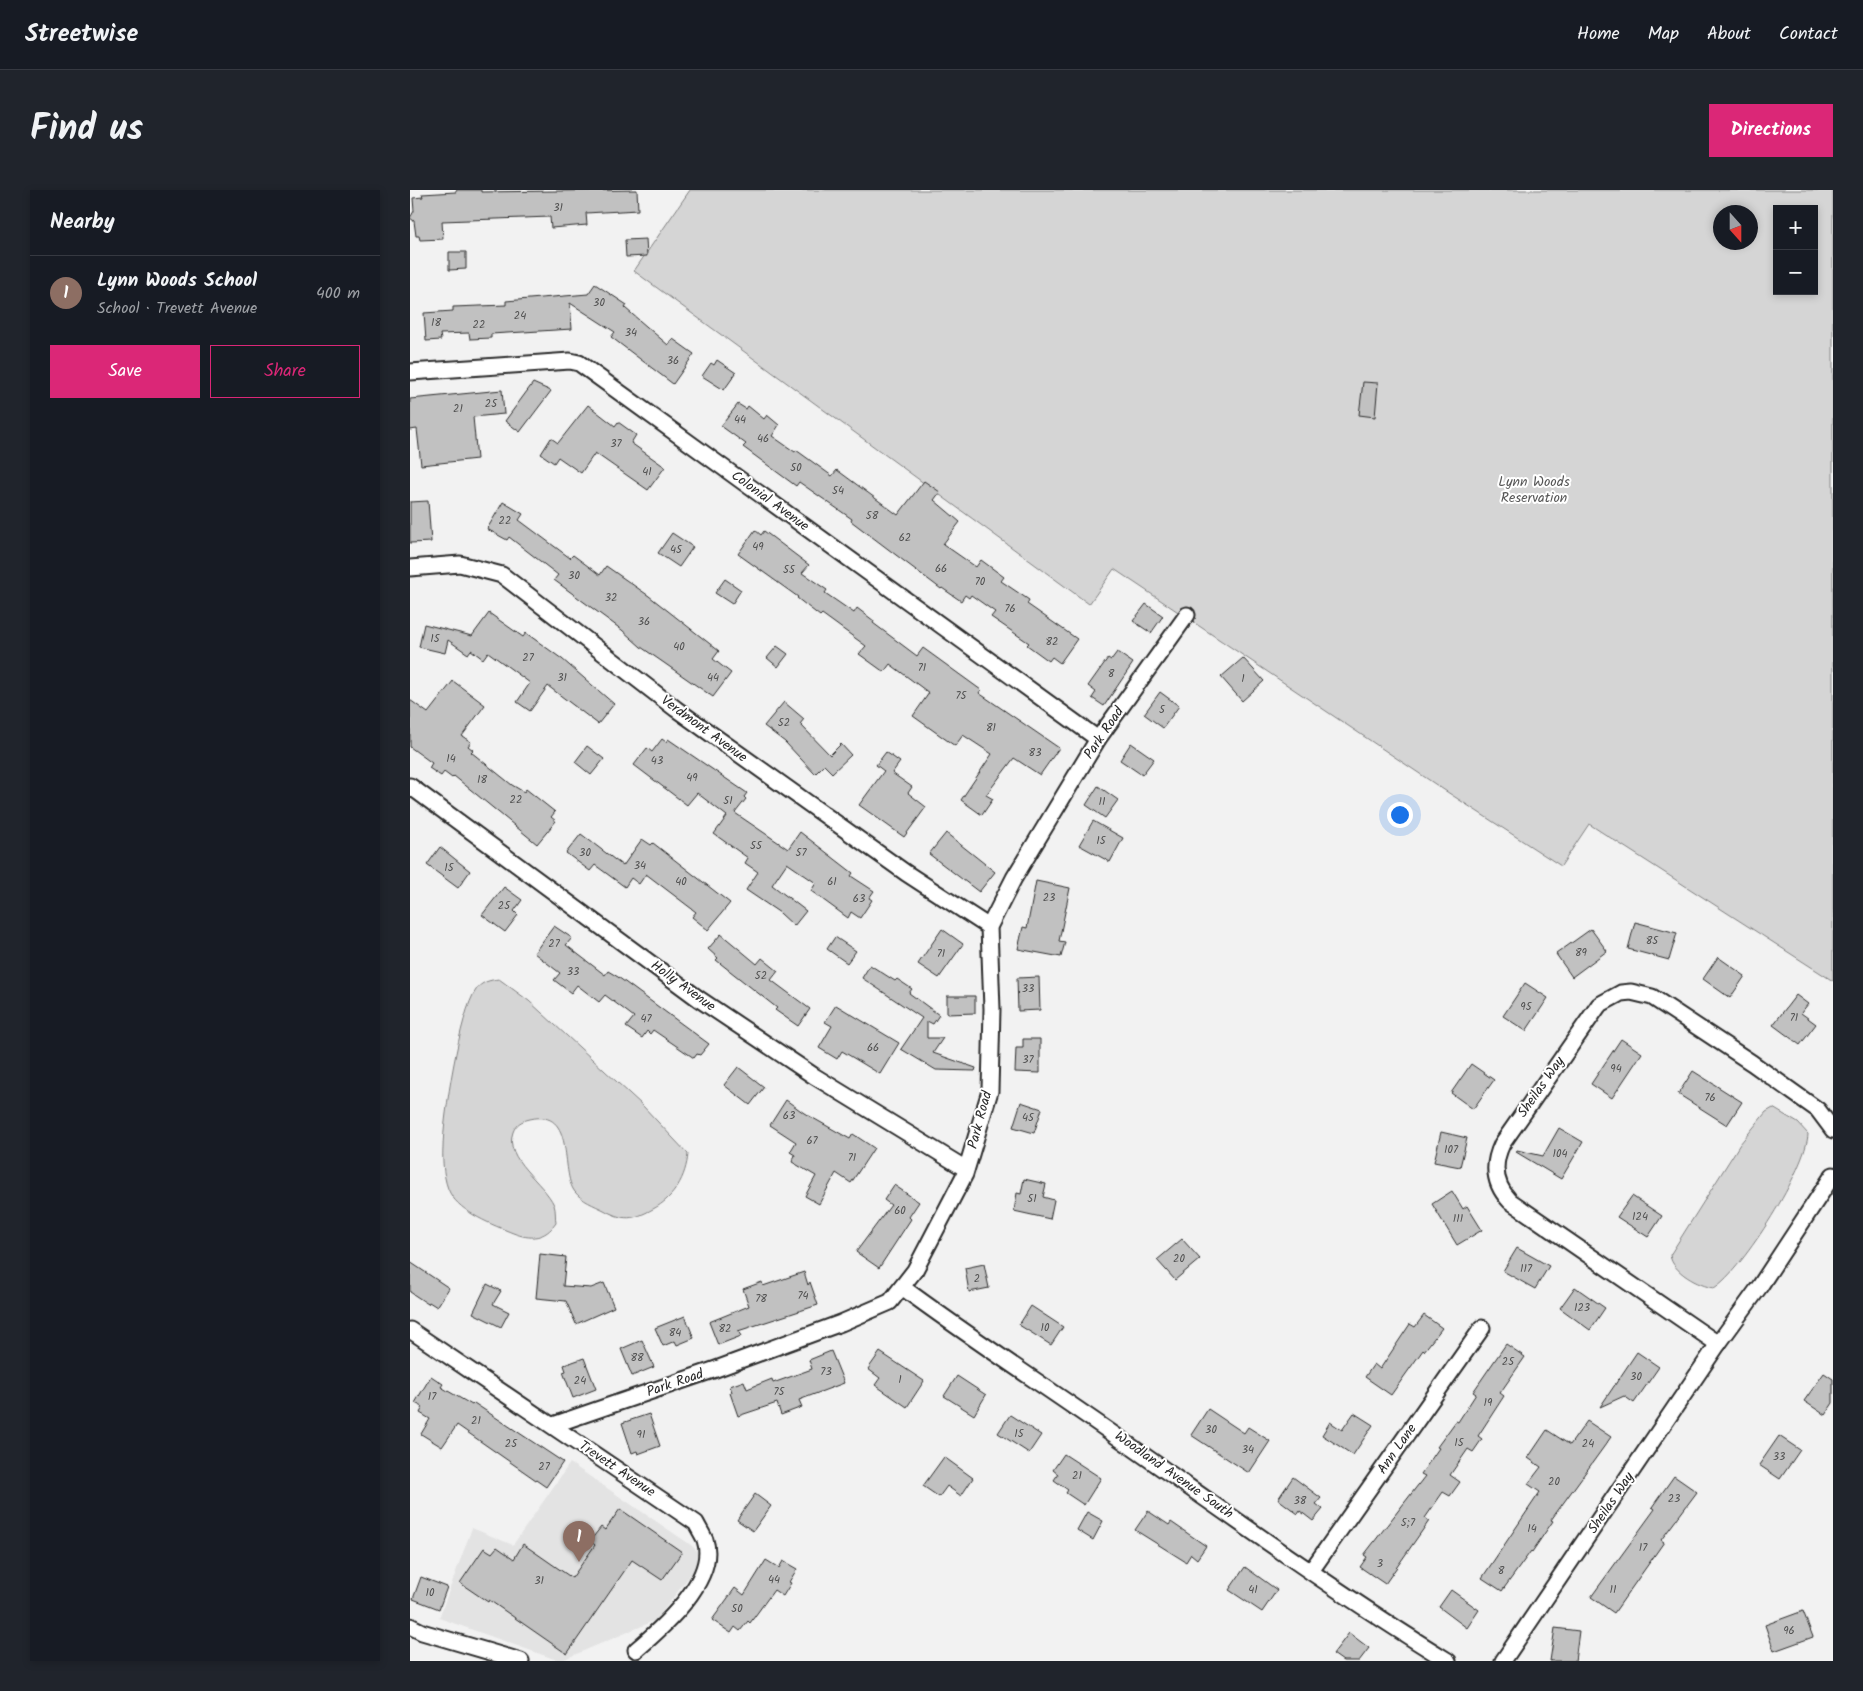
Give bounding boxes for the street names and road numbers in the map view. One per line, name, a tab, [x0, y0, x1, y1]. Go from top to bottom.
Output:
street label: Colonial Avenue	[726, 465, 814, 537]
street label: Verdmont Avenue	[656, 690, 753, 768]
street label: Park Road	[1078, 702, 1130, 764]
street label: Holly Avenue	[646, 955, 721, 1018]
street label: Sheilas Way	[1512, 1052, 1570, 1122]
street label: Park Road	[962, 1088, 999, 1151]
street label: Park Road	[643, 1363, 707, 1403]
street label: Ann Lane	[1372, 1419, 1423, 1479]
street label: Woodland Avenue South	[1110, 1426, 1238, 1524]
street label: Trevett Avenue	[574, 1435, 660, 1503]
street label: Sheilas Way	[1582, 1467, 1640, 1538]

